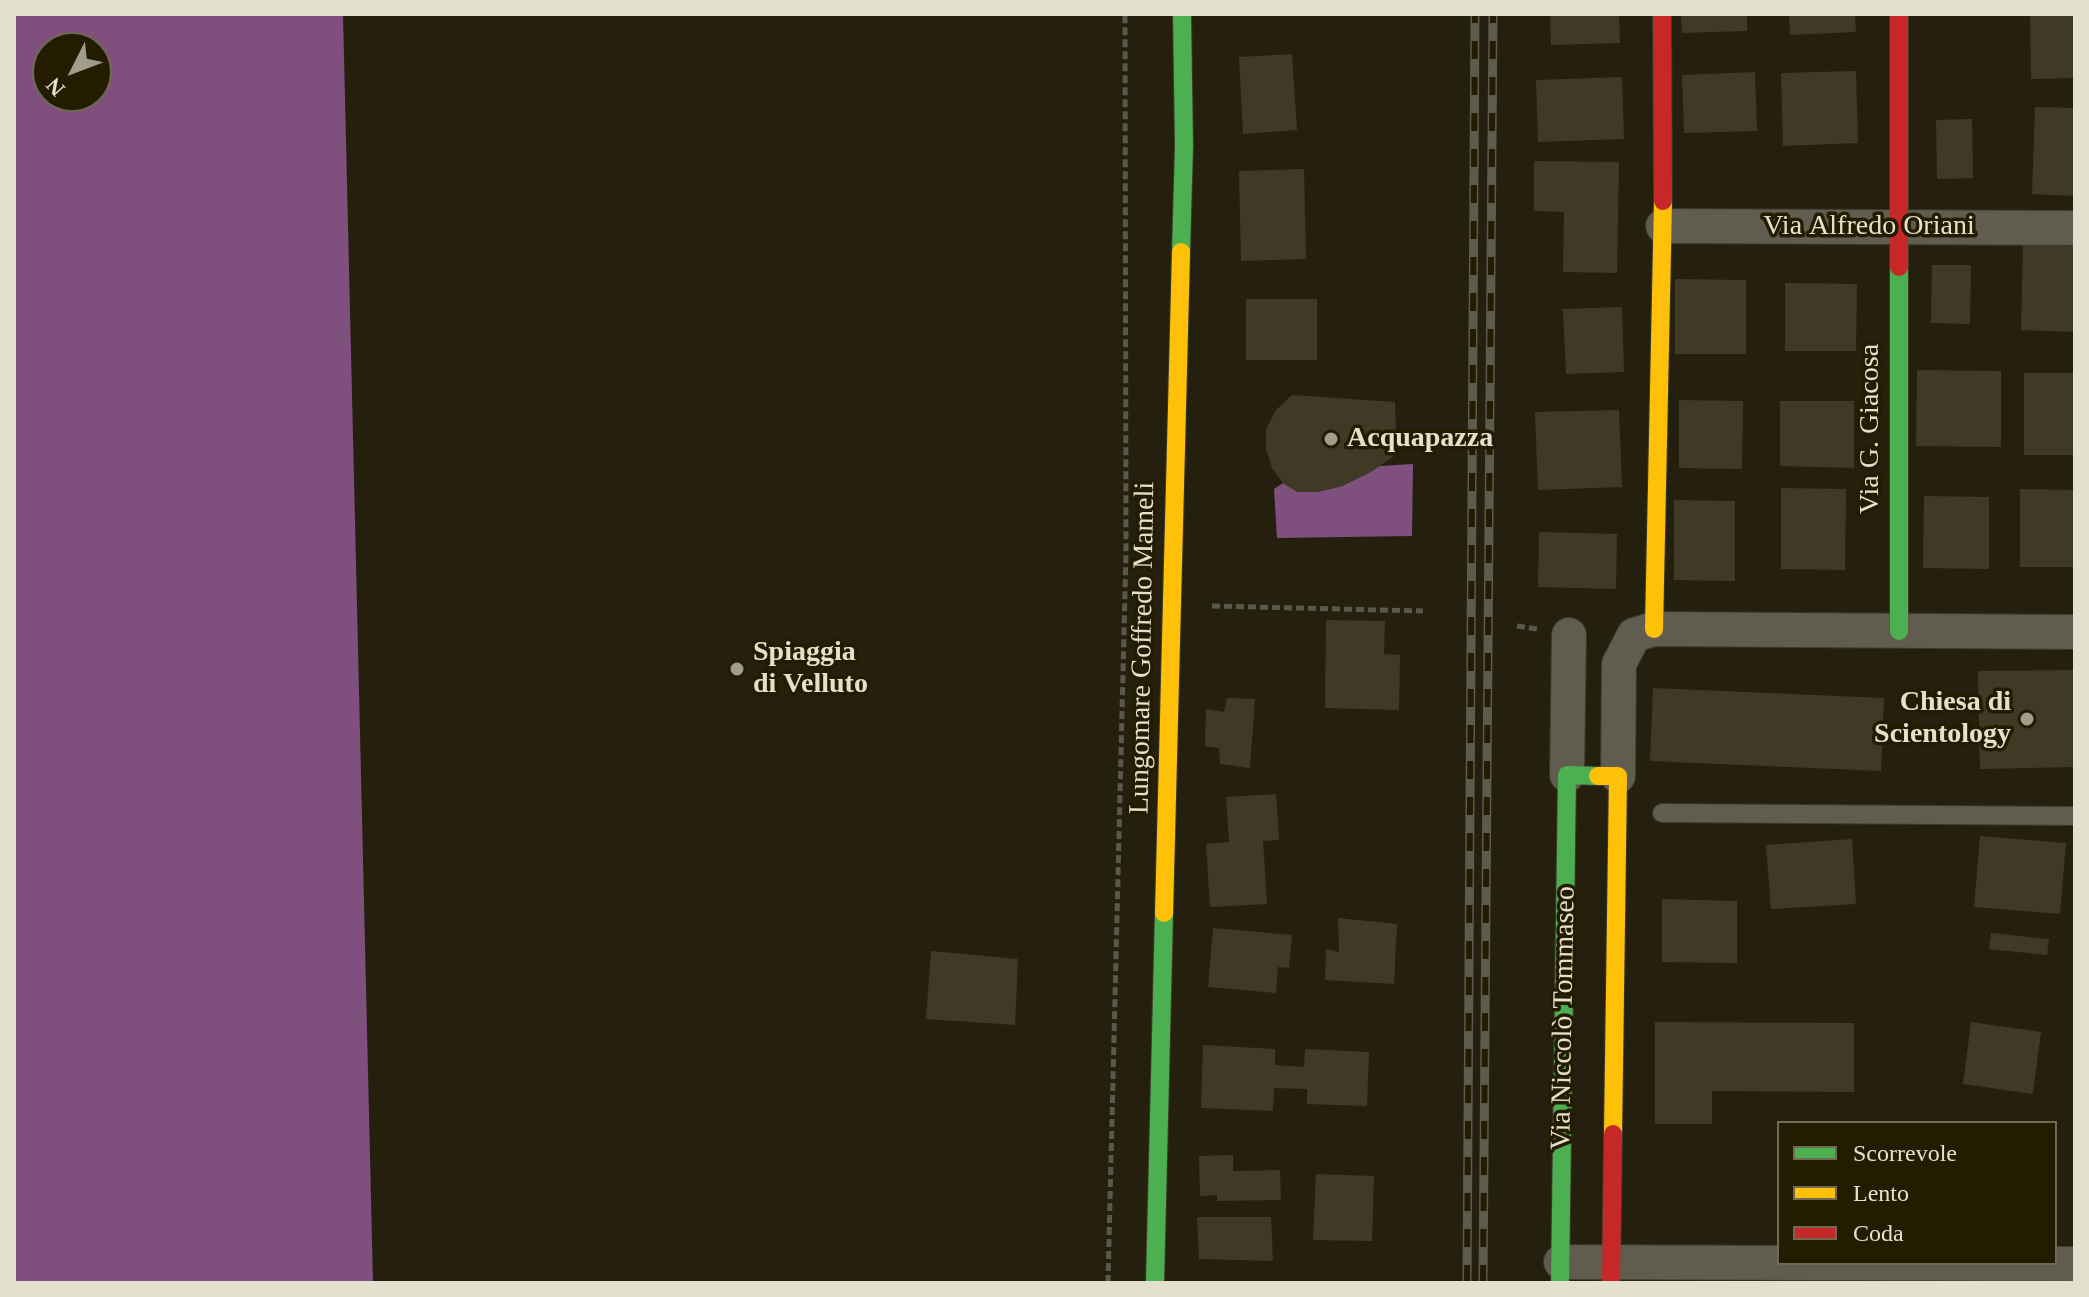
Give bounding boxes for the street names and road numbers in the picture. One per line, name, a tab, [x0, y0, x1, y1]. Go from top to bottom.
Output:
street label: Via Alfredo Oriani	[1763, 210, 1975, 244]
street label: Via G. Giacosa	[1854, 344, 1888, 514]
street label: Lungomare Goffredo Mameli	[1123, 482, 1163, 814]
street label: Via Niccolò Tommaseo	[1545, 886, 1583, 1150]

